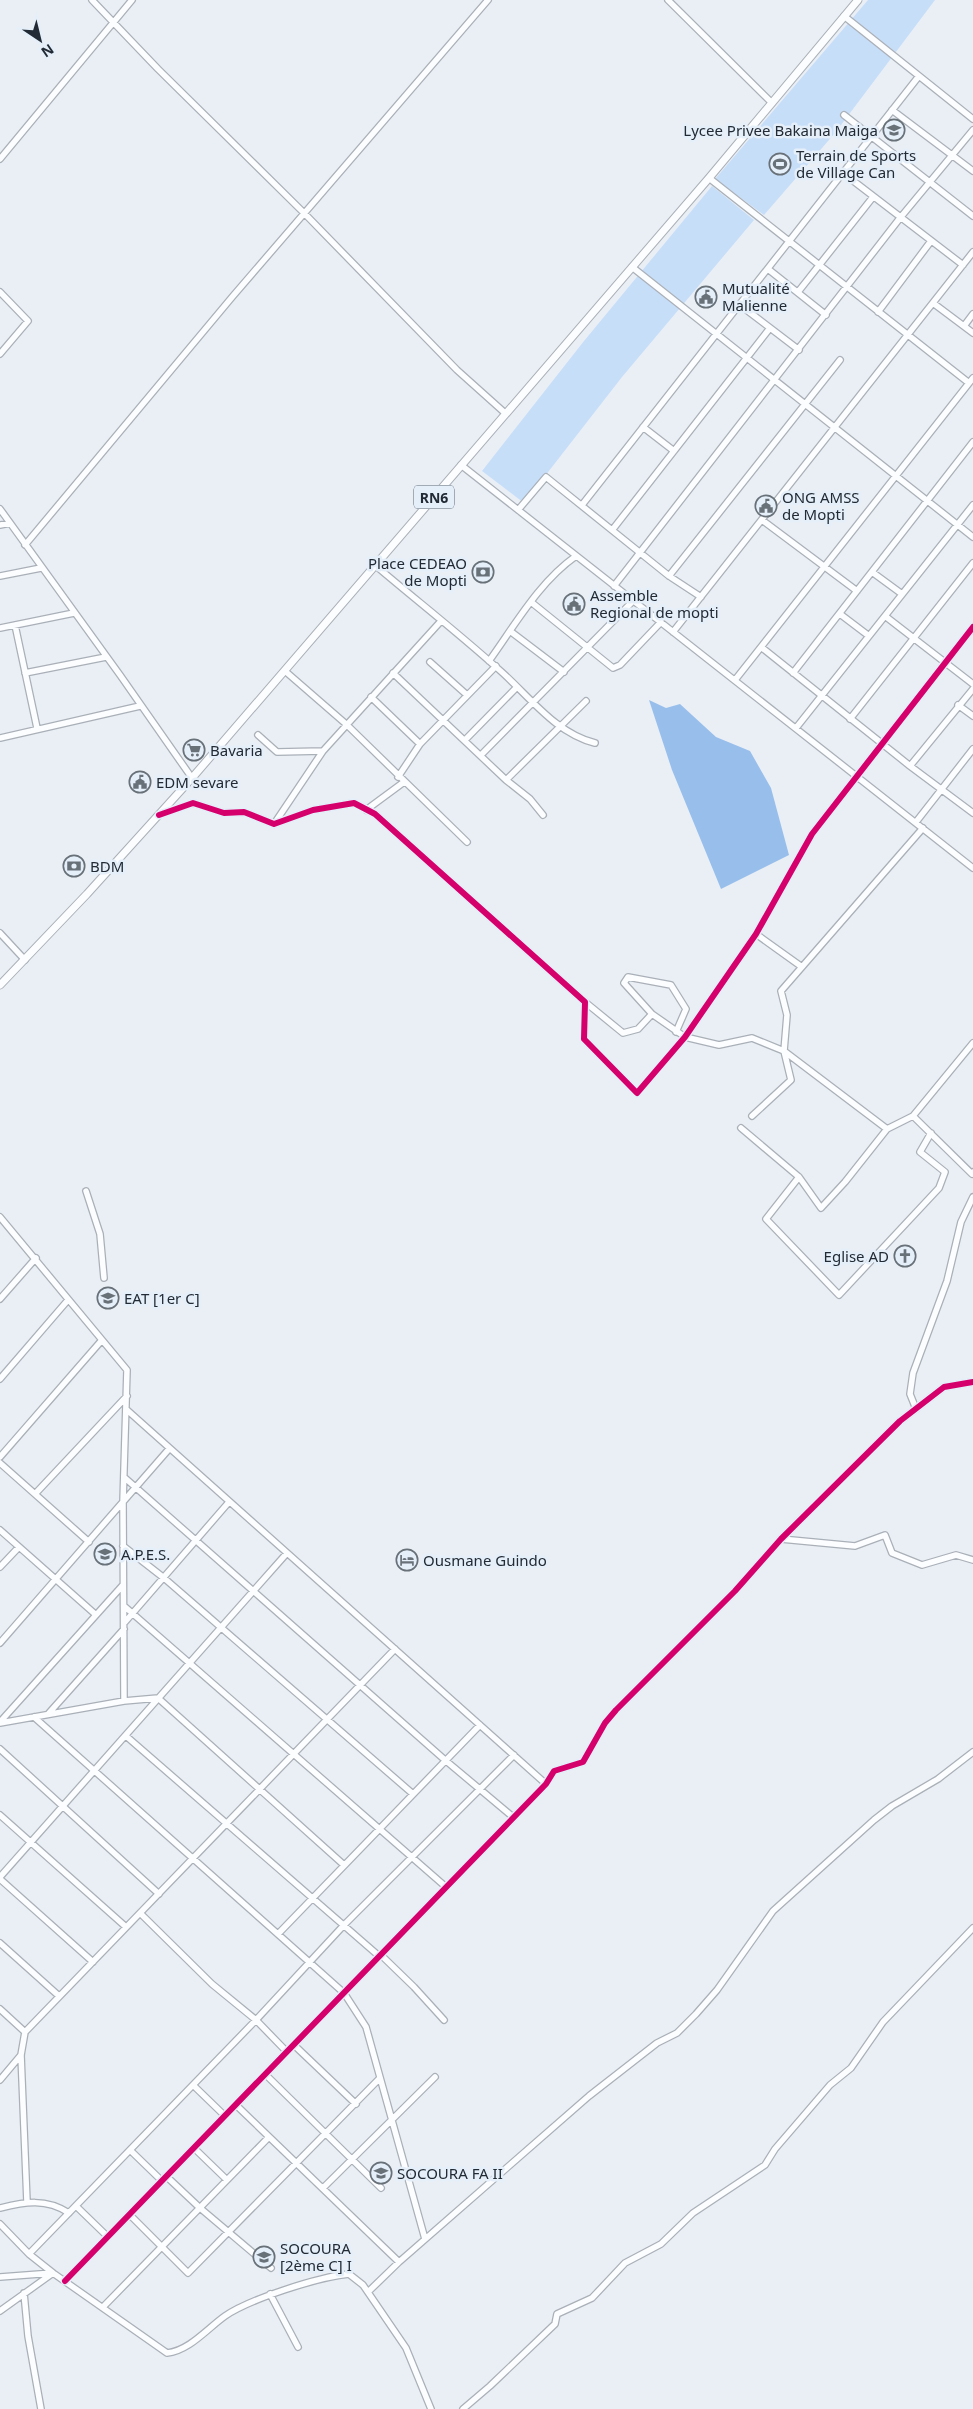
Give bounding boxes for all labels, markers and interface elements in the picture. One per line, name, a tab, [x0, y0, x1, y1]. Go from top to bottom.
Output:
north arrow	[15, 15, 65, 65]
text: N	[38, 40, 58, 62]
school or university icon: Lycee Privee Bakaina Maiga	[882, 118, 906, 142]
place label: Lycee Privee Bakaina Maiga	[683, 120, 878, 140]
place label: Terrain de Sports de Village Can	[796, 145, 916, 182]
sports icon: Terrain de Sports de Village Can	[768, 152, 792, 176]
place label: Mutualité Malienne	[722, 278, 790, 315]
public building icon: Mutualité Malienne	[694, 285, 718, 309]
road number: RN6	[414, 486, 454, 508]
place label: ONG AMSS de Mopti	[782, 487, 860, 524]
public building icon: ONG AMSS de Mopti	[754, 494, 778, 518]
place label: Place CEDEAO de Mopti	[368, 553, 467, 590]
bank icon: Place CEDEAO de Mopti	[471, 560, 495, 584]
place label: Assemble Regional de mopti	[590, 585, 719, 622]
public building icon: Assemble Regional de mopti	[562, 592, 586, 616]
supermarket icon: Bavaria	[182, 738, 206, 762]
place label: Bavaria	[210, 740, 263, 760]
public building icon: EDM sevare	[128, 770, 152, 794]
place label: EDM sevare	[156, 772, 239, 792]
bank icon: BDM	[62, 854, 86, 878]
place label: BDM	[90, 856, 124, 876]
church icon: Eglise AD	[893, 1244, 917, 1268]
place label: Eglise AD	[824, 1246, 889, 1266]
school or university icon: EAT [1er C]	[96, 1286, 120, 1310]
place label: EAT [1er C]	[124, 1288, 200, 1308]
school or university icon: A.P.E.S.	[93, 1542, 117, 1566]
place label: A.P.E.S.	[121, 1544, 170, 1564]
hotel icon: Ousmane Guindo	[395, 1548, 419, 1572]
place label: Ousmane Guindo	[423, 1550, 547, 1570]
school or university icon: SOCOURA FA II	[369, 2161, 393, 2185]
place label: SOCOURA FA II	[397, 2163, 503, 2183]
place label: SOCOURA [2ème C] I	[280, 2238, 352, 2275]
school or university icon: SOCOURA [2ème C] I	[252, 2245, 276, 2269]

